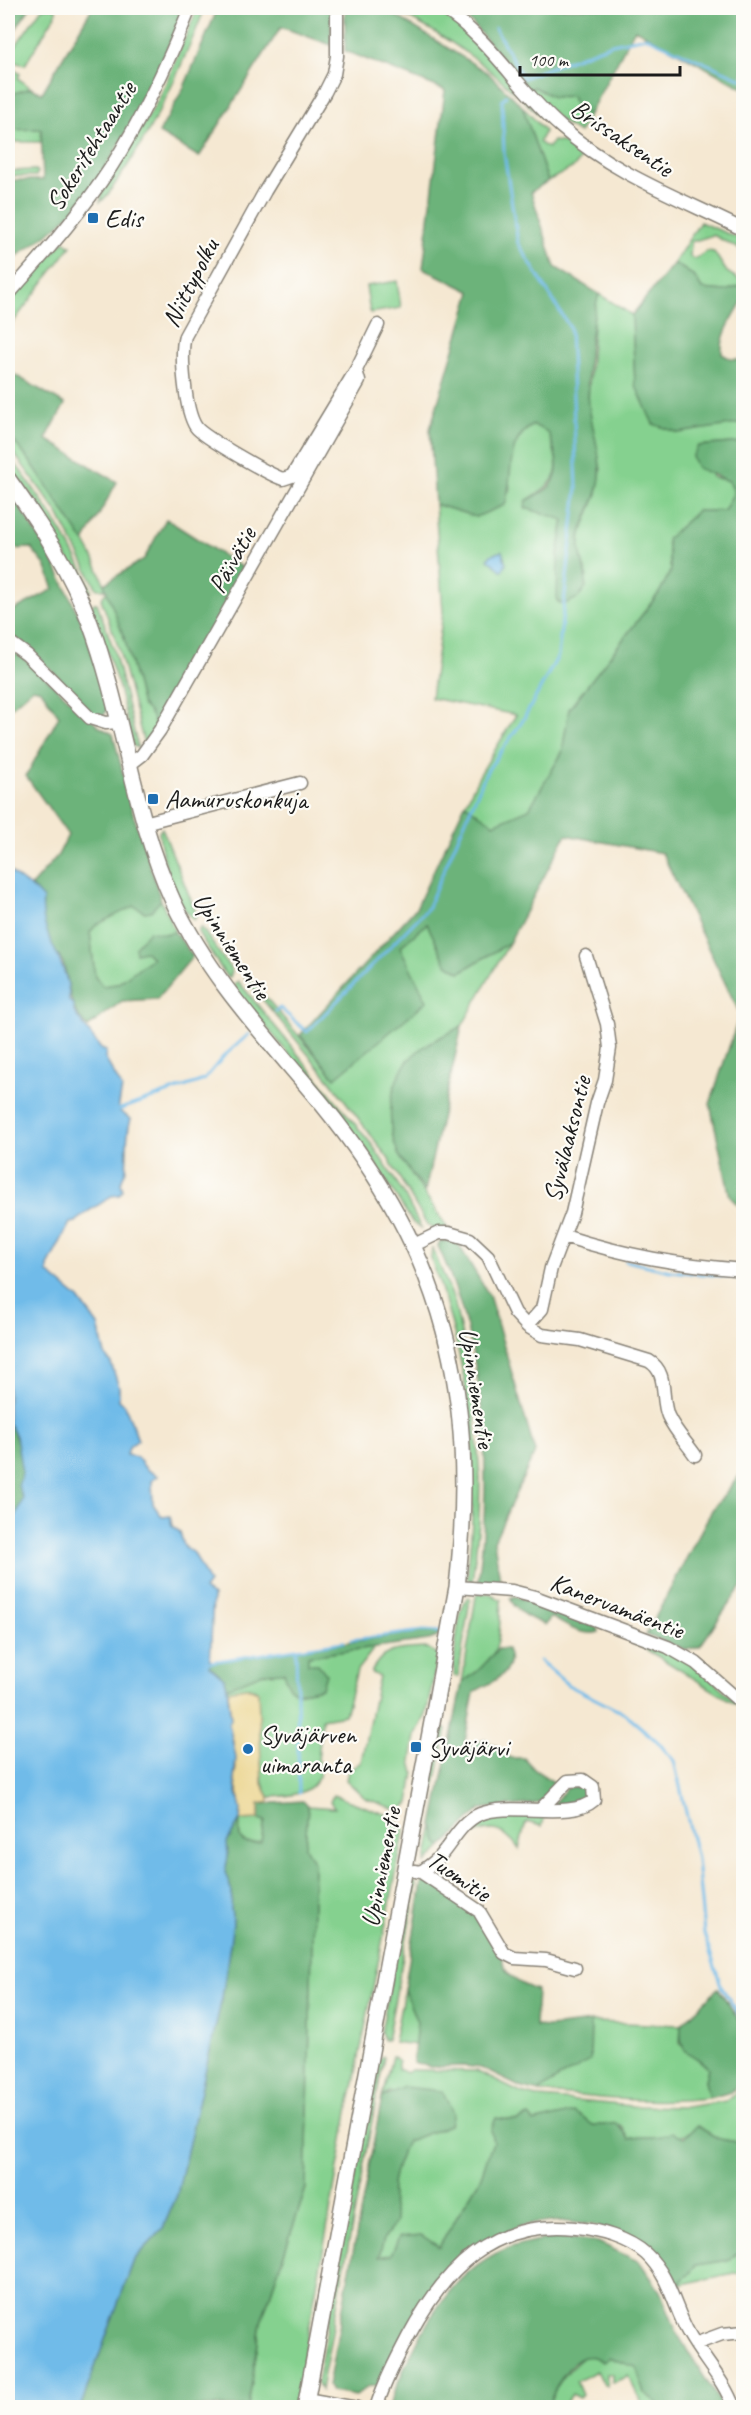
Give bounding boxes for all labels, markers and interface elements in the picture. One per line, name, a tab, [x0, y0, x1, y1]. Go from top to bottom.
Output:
scale bar	[520, 39, 680, 77]
text: 100 m	[529, 49, 570, 71]
street label: Sokeritehtaantie	[38, 74, 145, 217]
street label: Brissaksentie	[564, 92, 681, 185]
place label: Edis	[105, 202, 145, 235]
marker: Edis	[86, 211, 100, 225]
street label: Niittypolku	[154, 232, 227, 333]
street label: Päivätie	[200, 520, 264, 599]
place label: Aamuruskonkuja	[165, 783, 309, 816]
marker: Aamuruskonkuja	[146, 792, 160, 806]
street label: Upinniementie	[185, 886, 280, 1007]
street label: Syvälaaksontie	[535, 1071, 599, 1205]
street label: Upinniementie	[451, 1326, 503, 1452]
street label: Kanervamäentie	[546, 1566, 690, 1647]
place label: Syväjärven uimaranta	[260, 1718, 357, 1781]
place label: Syväjärvi	[428, 1731, 512, 1764]
marker: Syväjärvi	[409, 1740, 423, 1754]
marker: Syväjärven uimaranta	[241, 1742, 255, 1756]
street label: Upinniementie	[353, 1803, 409, 1929]
street label: Tuomitie	[421, 1843, 498, 1910]

